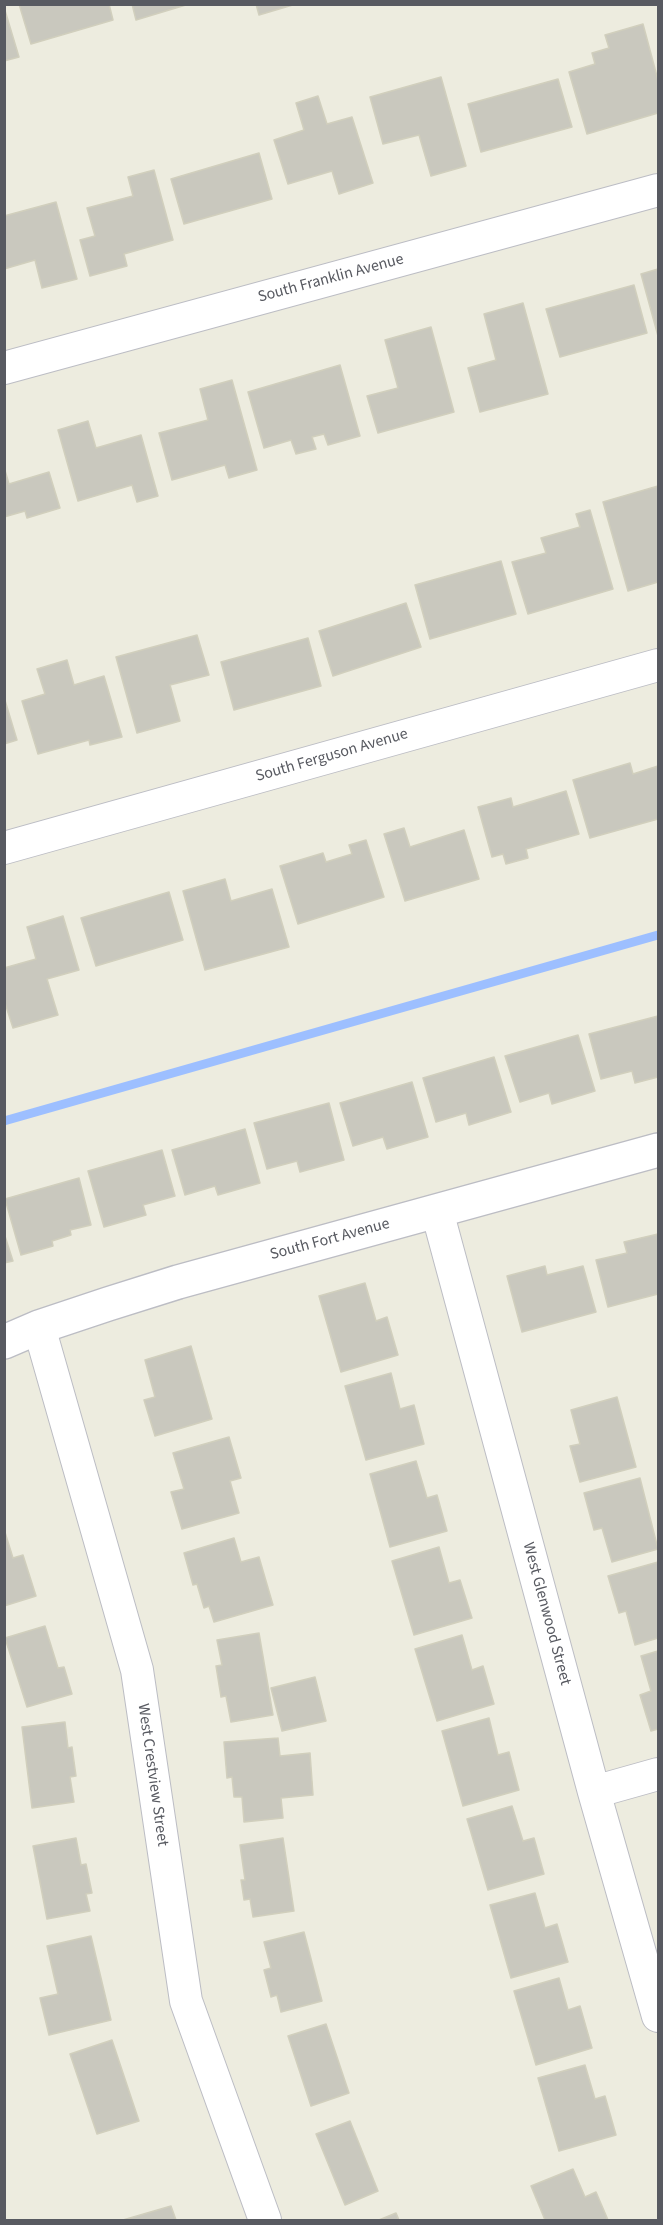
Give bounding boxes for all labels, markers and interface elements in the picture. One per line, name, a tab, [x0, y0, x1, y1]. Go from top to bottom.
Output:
street label: South Franklin Avenue	[256, 250, 406, 308]
street label: South Ferguson Avenue	[254, 725, 410, 787]
street label: South Fort Avenue	[268, 1215, 392, 1265]
street label: West Glenwood Street	[518, 1540, 574, 1688]
street label: West Crestview Street	[132, 1702, 172, 1848]

